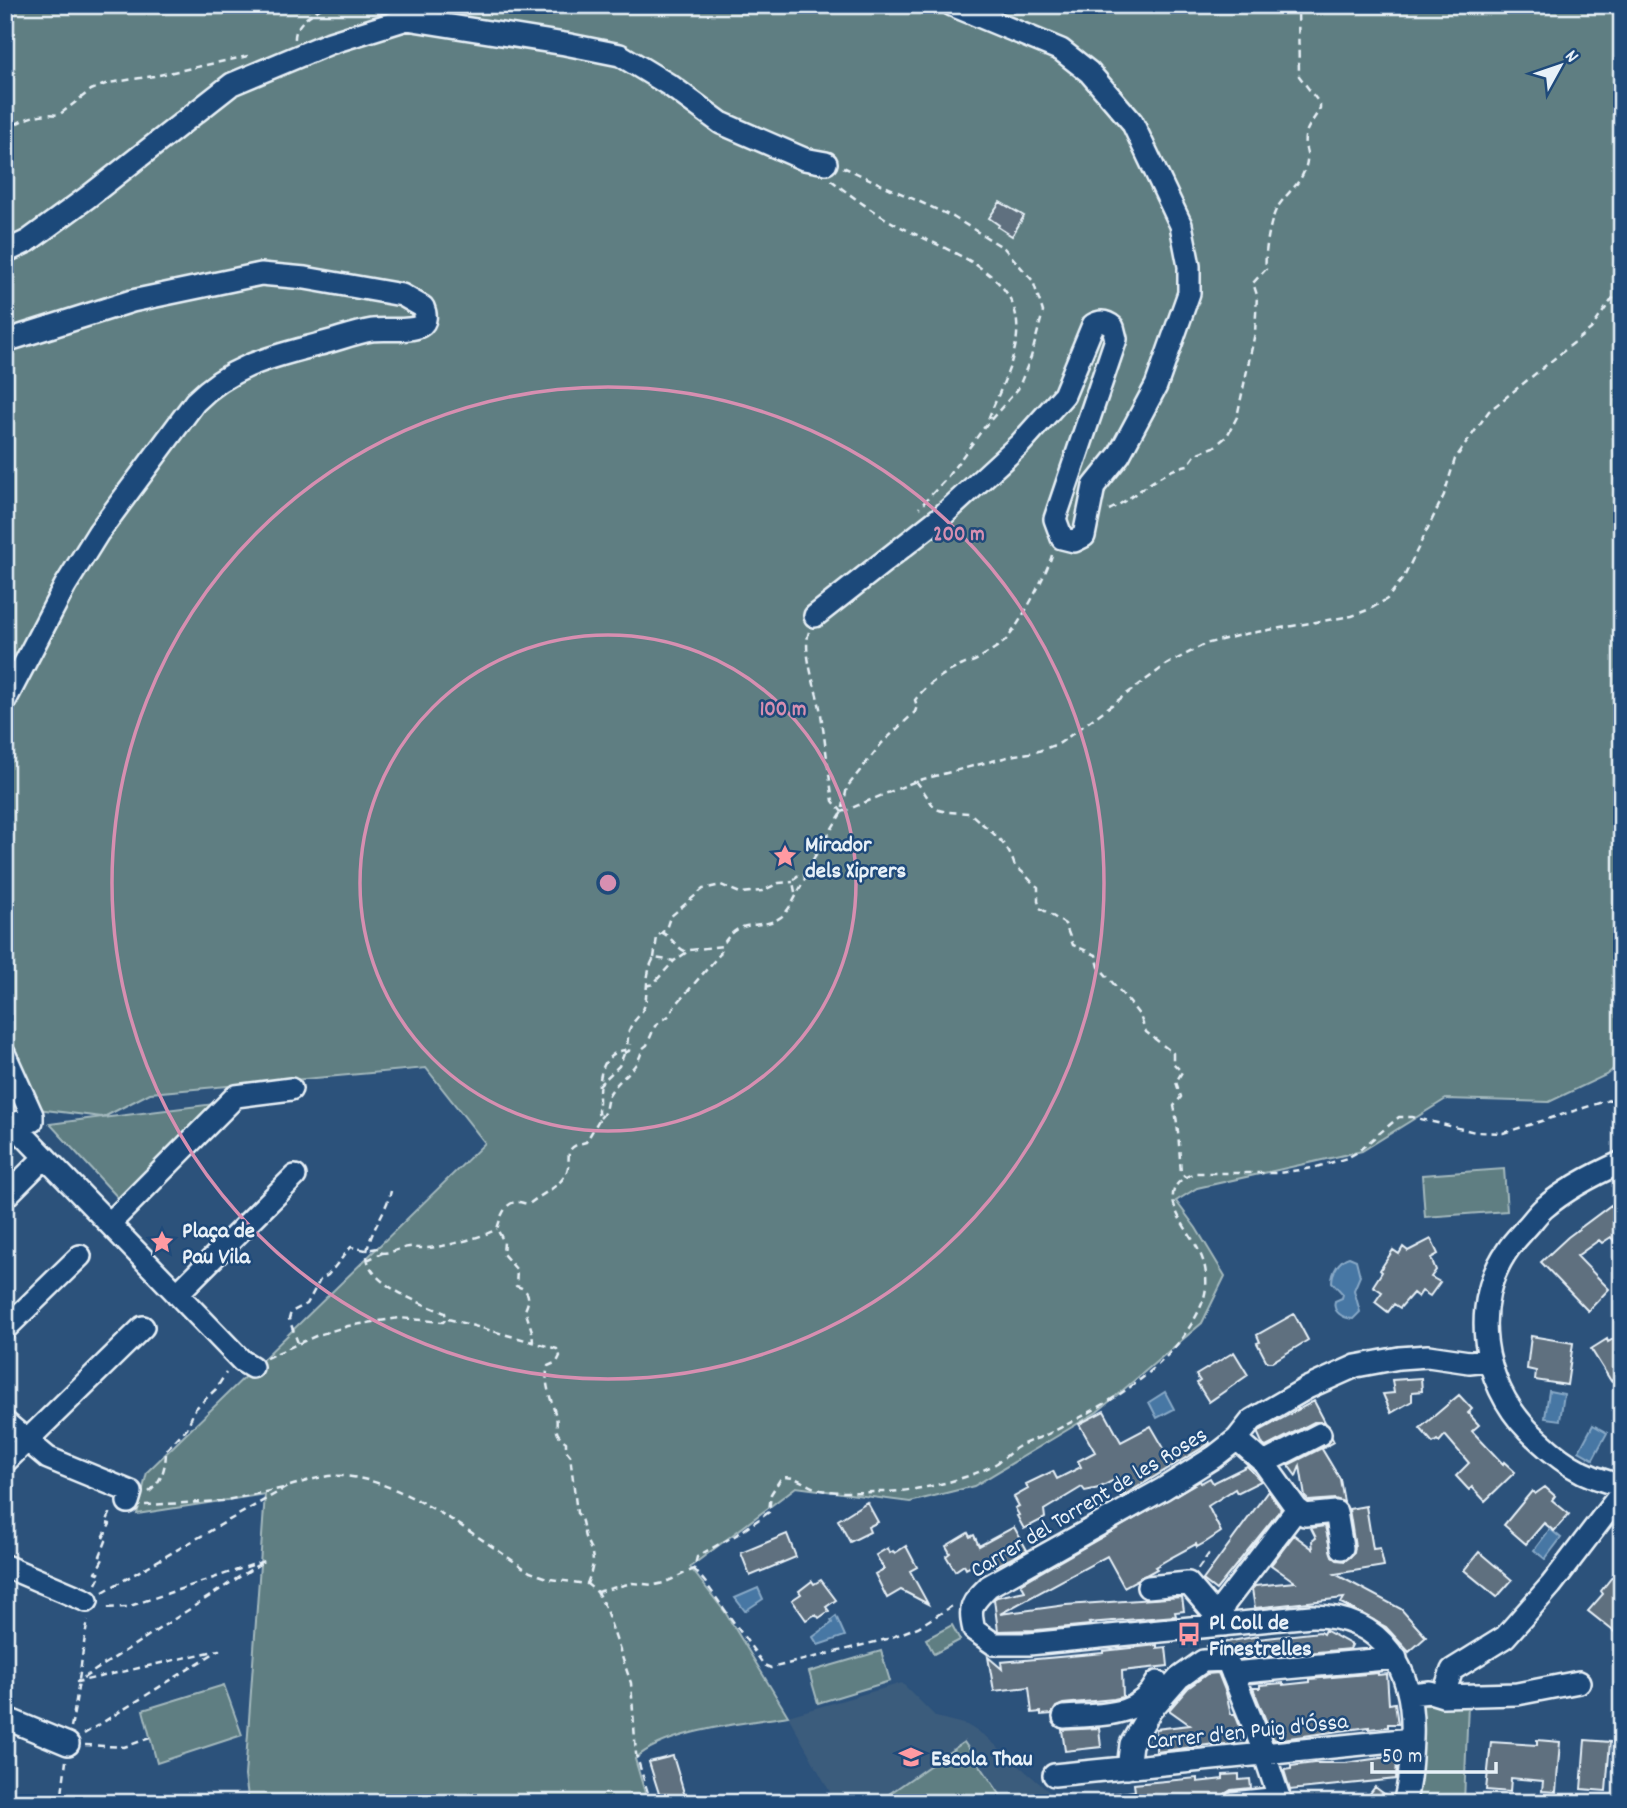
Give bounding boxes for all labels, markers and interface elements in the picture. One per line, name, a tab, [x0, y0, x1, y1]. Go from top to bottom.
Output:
north arrow	[1526, 32, 1596, 102]
text: N	[1557, 45, 1584, 70]
text: 200 m	[933, 521, 985, 551]
text: 100 m	[760, 696, 806, 726]
place label: Mirador dels Xiprers	[805, 830, 906, 889]
place icon: Mirador dels Xiprers	[771, 842, 799, 870]
centre of rings	[596, 871, 620, 895]
place label: Plaça de Pau Vila	[182, 1216, 255, 1275]
place icon: Plaça de Pau Vila	[148, 1228, 176, 1256]
street label: Carrer del Torrent de les Roses	[965, 1420, 1215, 1588]
place label: Pl Coll de Finestrelles	[1209, 1608, 1312, 1667]
bus stop icon: Pl Coll de Finestrelles	[1175, 1620, 1203, 1648]
street label: Carrer d'en Puig d'Óssa	[1145, 1706, 1351, 1760]
scale bar	[1372, 1731, 1496, 1775]
school or university icon: Escola Thau	[897, 1743, 925, 1771]
text: 50 m	[1382, 1743, 1422, 1773]
place label: Escola Thau	[931, 1744, 1033, 1777]

